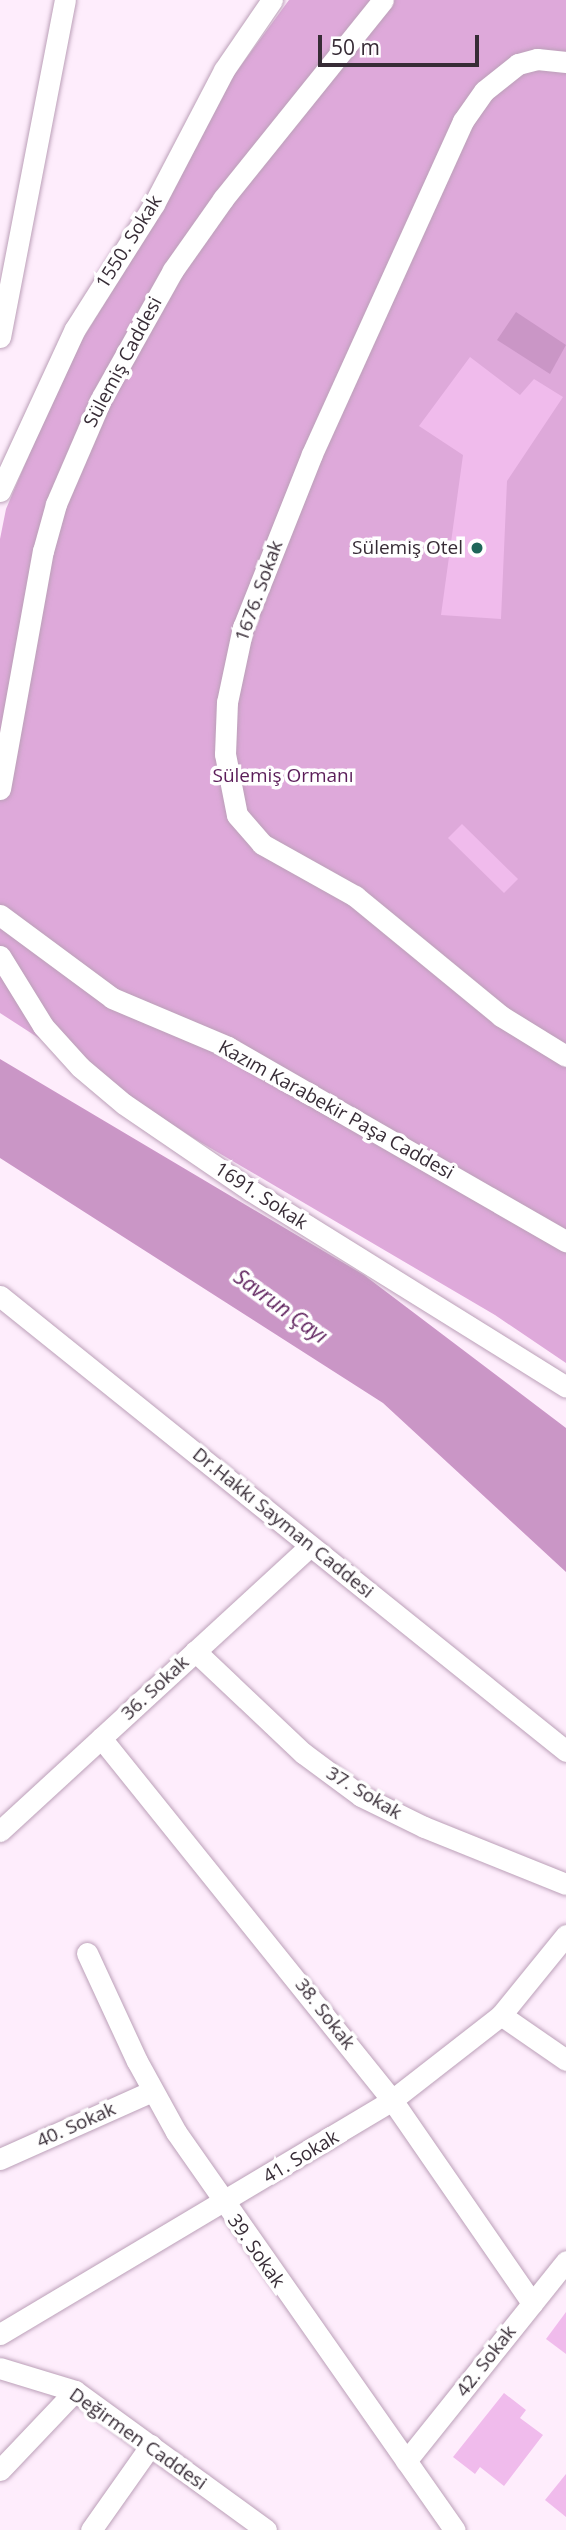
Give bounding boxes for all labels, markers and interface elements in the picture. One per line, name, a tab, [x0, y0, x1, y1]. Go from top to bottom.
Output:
scale bar	[321, 21, 482, 65]
text: 50 m	[331, 33, 380, 61]
street label: 1550. Sokak	[91, 191, 167, 293]
street label: Sülemiş Caddesi	[79, 293, 167, 431]
street label: 1676. Sokak	[230, 537, 288, 645]
place label: Sülemiş Otel	[352, 537, 463, 559]
marker: Sülemiş Otel	[469, 540, 485, 556]
park label: Sülemiş Ormanı	[212, 765, 354, 787]
street label: Kazım Karabekir Paşa Caddesi	[214, 1036, 458, 1184]
street label: 1691. Sokak	[210, 1158, 312, 1234]
water label: Savrun Çayı	[229, 1264, 333, 1348]
street label: Dr.Hakkı Sayman Caddesi	[188, 1443, 378, 1603]
street label: 36. Sokak	[116, 1651, 194, 1725]
street label: 37. Sokak	[322, 1762, 406, 1824]
street label: 38. Sokak	[290, 1974, 360, 2054]
street label: 40. Sokak	[33, 2097, 119, 2153]
street label: 41. Sokak	[259, 2126, 343, 2188]
street label: 39. Sokak	[223, 2210, 289, 2292]
street label: 42. Sokak	[451, 2321, 521, 2401]
street label: Değirmen Caddesi	[65, 2383, 211, 2495]

